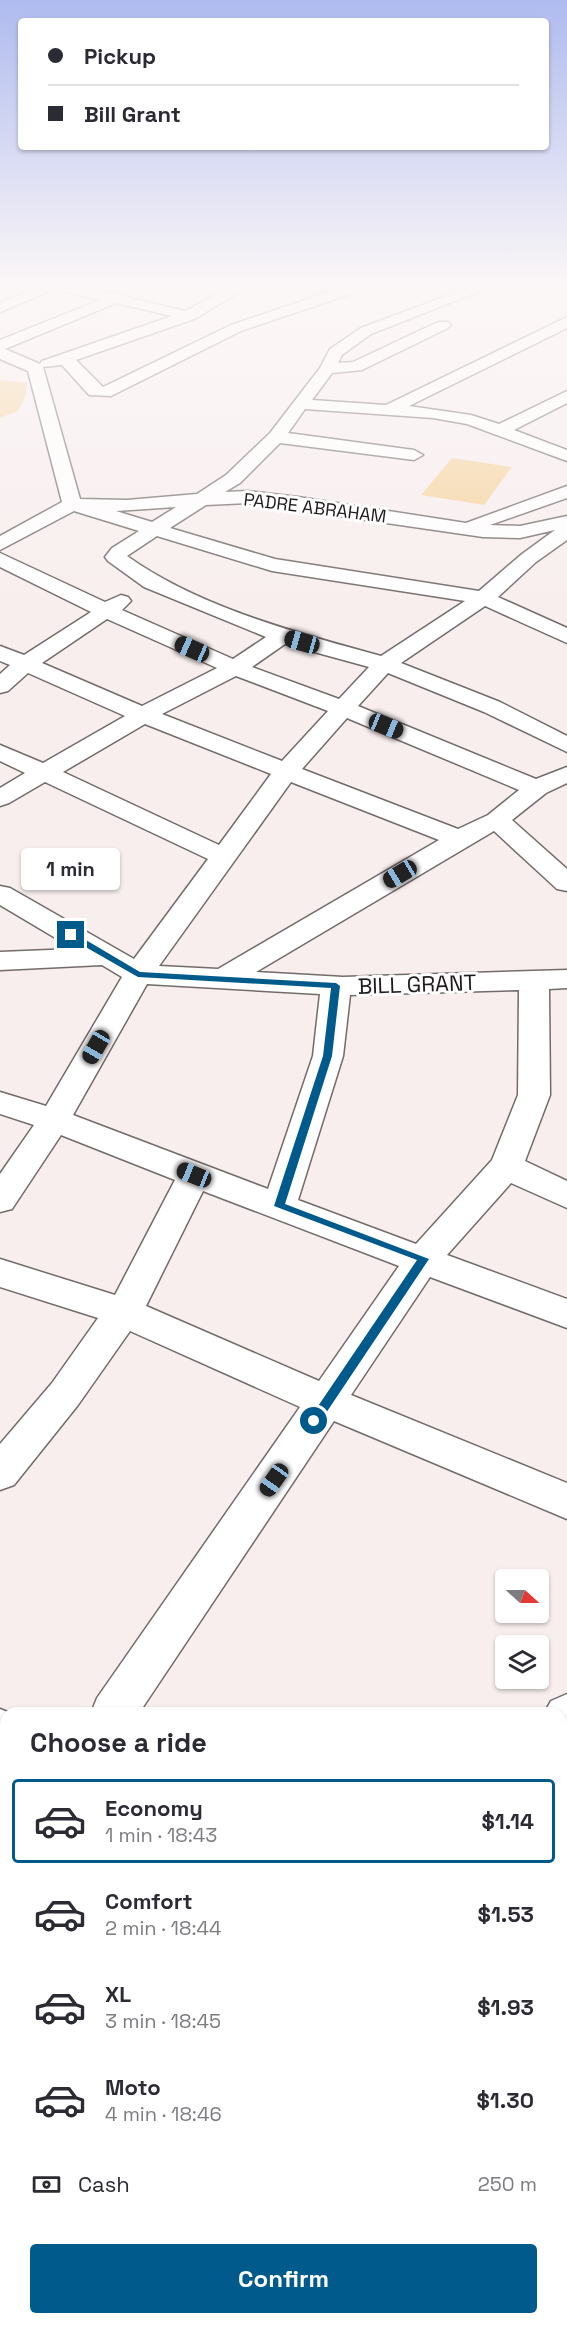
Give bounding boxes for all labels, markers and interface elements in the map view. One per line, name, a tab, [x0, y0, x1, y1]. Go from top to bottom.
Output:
text: Pickup	[84, 42, 156, 70]
text: Bill Grant	[84, 100, 181, 128]
street label: PADRE ABRAHAM	[242, 487, 388, 528]
car	[282, 628, 322, 656]
car	[172, 633, 212, 665]
car	[366, 711, 406, 741]
callout: 1 min	[22, 848, 121, 890]
text: 1 min	[46, 856, 95, 882]
car	[380, 857, 420, 891]
route end	[57, 921, 84, 948]
street label: BILL GRANT	[357, 968, 477, 1000]
car	[79, 1027, 113, 1067]
car	[174, 1160, 214, 1190]
route start	[300, 1407, 327, 1434]
car	[256, 1460, 292, 1500]
north arrow	[495, 1569, 549, 1623]
map controls	[495, 1569, 549, 1689]
button: layers	[495, 1635, 549, 1689]
text: Choose a ride	[30, 1725, 207, 1760]
icon: car	[33, 1794, 87, 1848]
text: Economy	[105, 1794, 203, 1822]
text: $1.14	[481, 1807, 534, 1835]
text: 1 min · 18:43	[105, 1822, 217, 1848]
icon: car	[33, 1887, 87, 1941]
text: Comfort	[105, 1887, 193, 1915]
text: $1.53	[478, 1900, 534, 1928]
text: 2 min · 18:44	[105, 1915, 221, 1941]
icon: car	[33, 1980, 87, 2034]
text: XL	[105, 1980, 131, 2008]
text: $1.93	[477, 1993, 534, 2021]
text: 3 min · 18:45	[105, 2008, 221, 2034]
icon: car	[33, 2073, 87, 2127]
text: Moto	[105, 2073, 161, 2101]
text: $1.30	[477, 2086, 534, 2114]
text: 4 min · 18:46	[105, 2101, 222, 2127]
icon: cash	[30, 2168, 63, 2201]
text: Cash	[78, 2170, 130, 2198]
text: 250 m	[478, 2171, 537, 2197]
button: Confirm	[30, 2244, 537, 2313]

